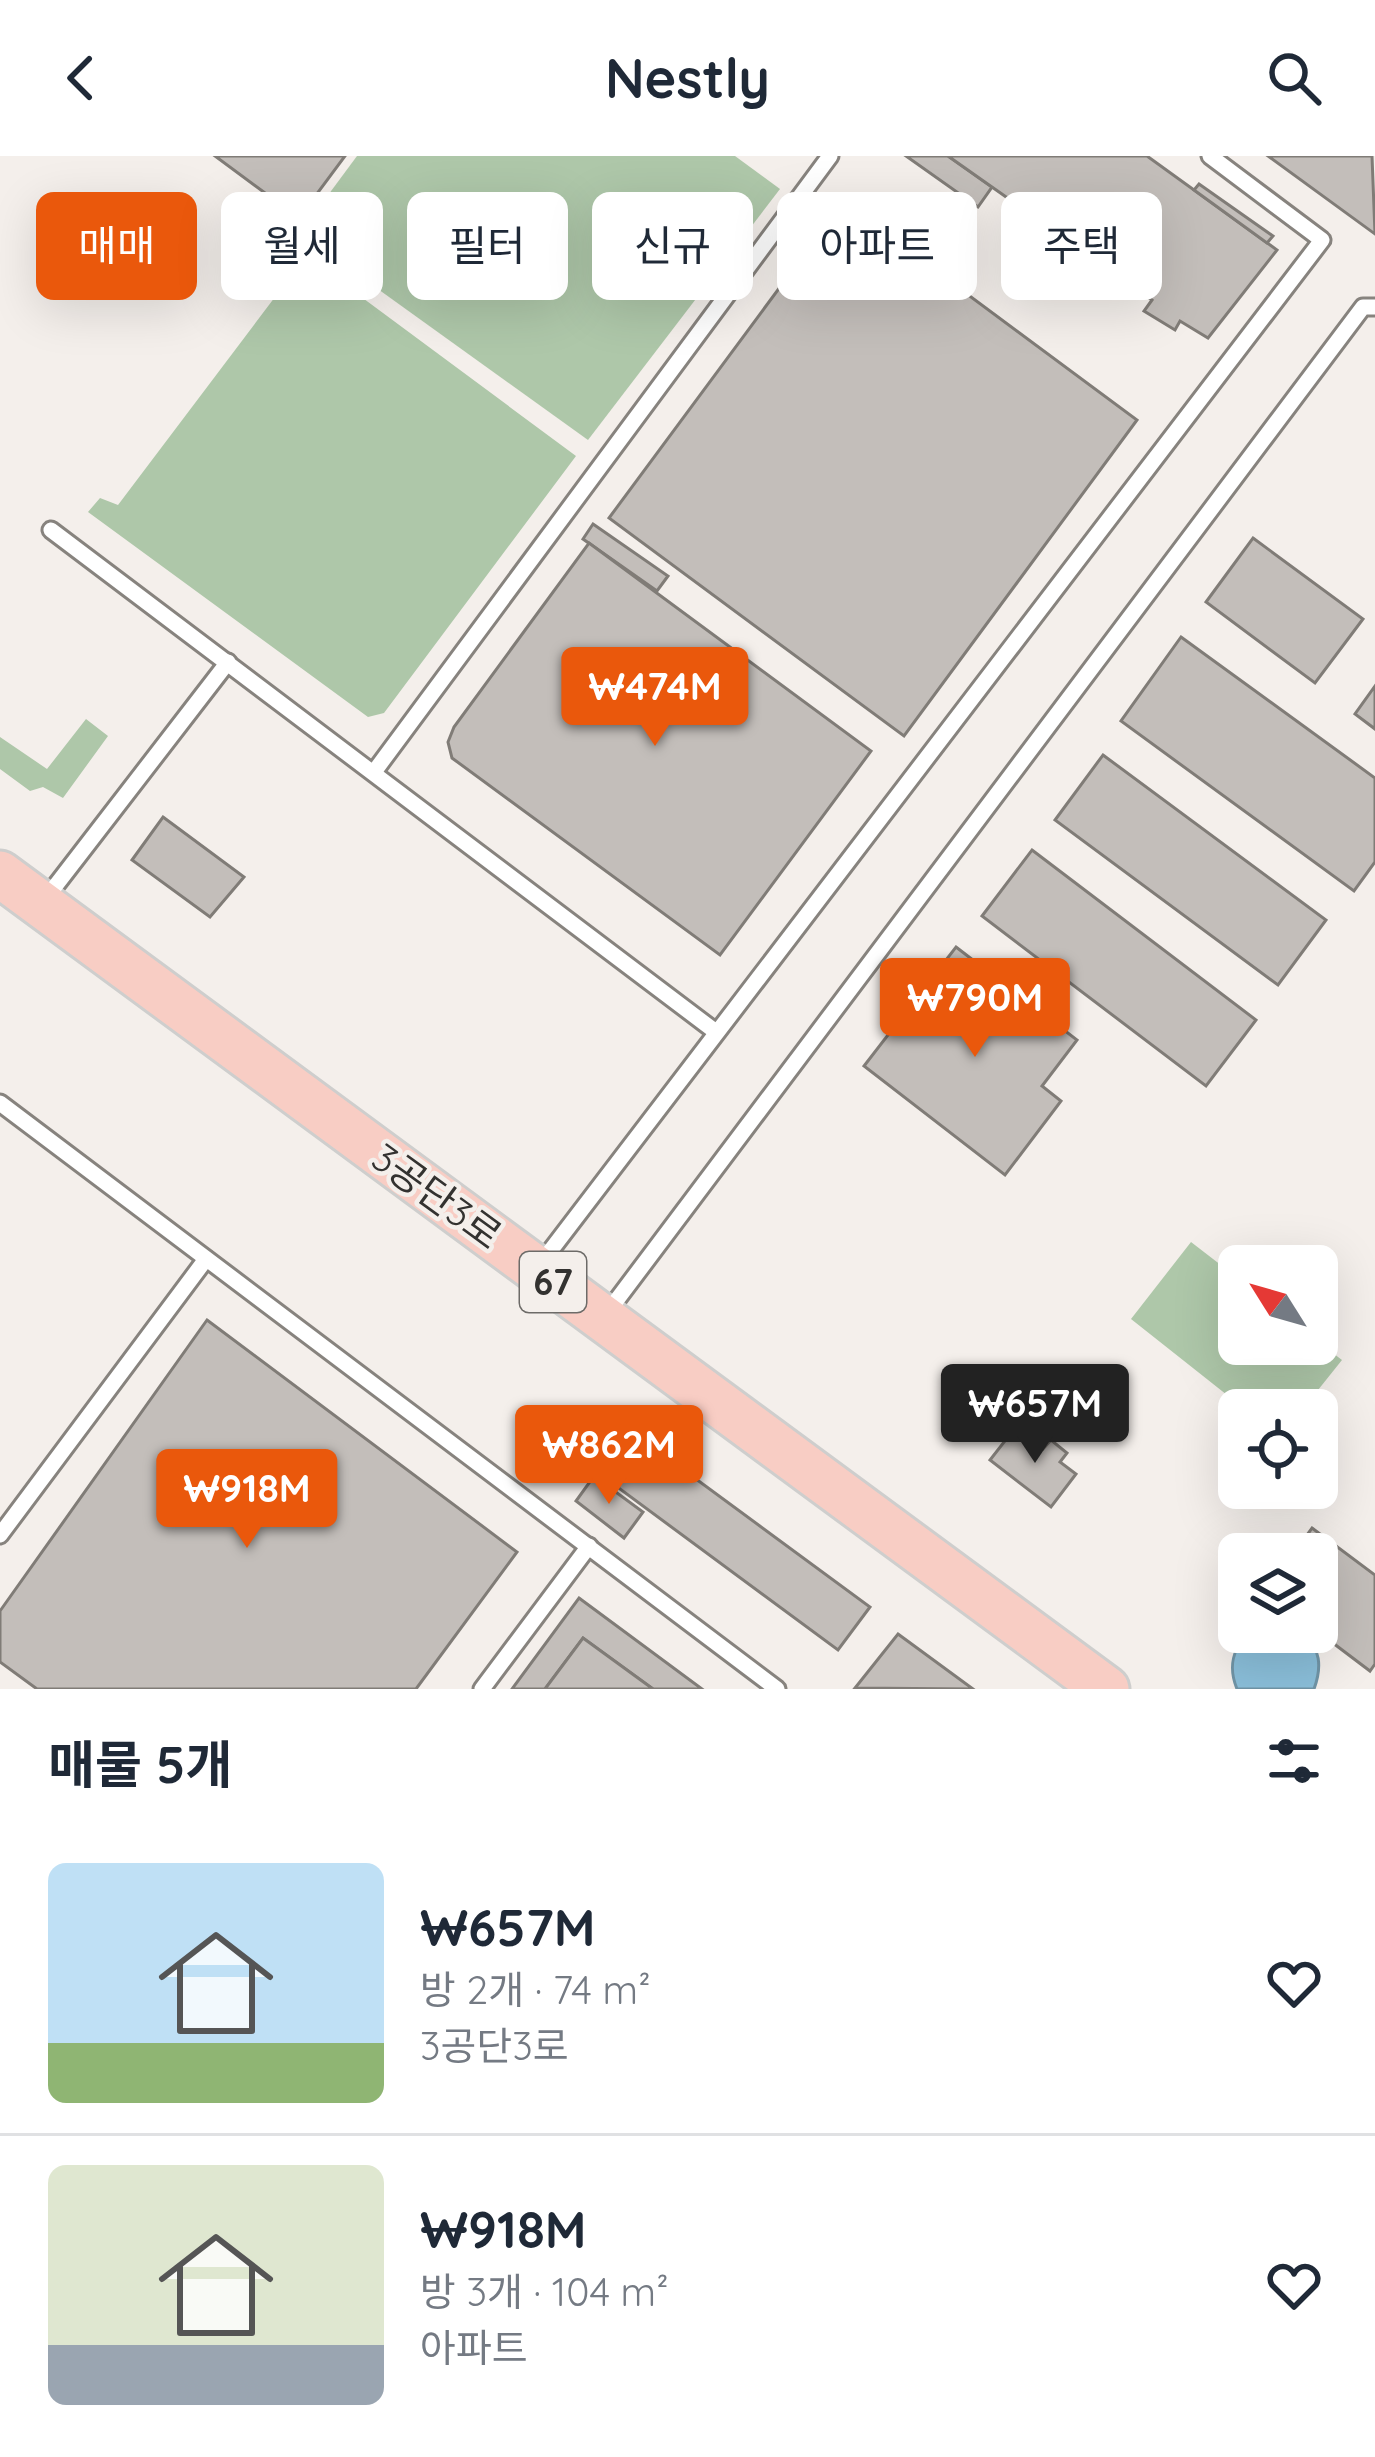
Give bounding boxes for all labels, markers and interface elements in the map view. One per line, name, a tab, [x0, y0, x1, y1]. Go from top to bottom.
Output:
text: Nestly	[605, 44, 770, 112]
icon: back	[48, 45, 114, 111]
icon: search	[1261, 45, 1327, 111]
chip: 매매	[36, 192, 197, 300]
chip: 월세	[221, 192, 383, 300]
chip: 필터	[407, 192, 568, 300]
chip: 신규	[592, 192, 753, 300]
chip: 아파트	[777, 192, 977, 300]
chip: 주택	[1001, 192, 1162, 300]
pin: ₩474M	[571, 647, 739, 749]
text: ₩474M	[588, 661, 722, 710]
pin: ₩790M	[891, 958, 1059, 1060]
text: ₩790M	[907, 972, 1043, 1021]
street label: 3공단3로	[363, 1132, 512, 1259]
north arrow	[1218, 1245, 1338, 1365]
map controls	[1218, 1245, 1338, 1653]
road number: 67	[520, 1252, 586, 1312]
pin: ₩657M	[951, 1364, 1119, 1466]
text: ₩657M	[968, 1378, 1102, 1427]
button: locate	[1218, 1389, 1338, 1509]
pin: ₩862M	[525, 1405, 693, 1507]
text: ₩862M	[542, 1419, 676, 1468]
pin: ₩918M	[163, 1449, 331, 1551]
text: ₩918M	[183, 1463, 311, 1512]
button: layers	[1218, 1533, 1338, 1653]
icon: filters	[1261, 1728, 1327, 1794]
text: 매물 5개	[48, 1732, 232, 1796]
text: ₩657M	[420, 1895, 595, 1959]
icon: home	[144, 1911, 288, 2055]
icon: heart	[1261, 1950, 1327, 2016]
text: 방 2개 · 74 m²	[420, 1965, 651, 2014]
text: 3공단3로	[420, 2021, 569, 2070]
text: ₩918M	[420, 2197, 587, 2261]
icon: home	[144, 2213, 288, 2357]
icon: heart	[1261, 2252, 1327, 2318]
text: 방 3개 · 104 m²	[420, 2267, 669, 2316]
text: 아파트	[420, 2323, 528, 2372]

